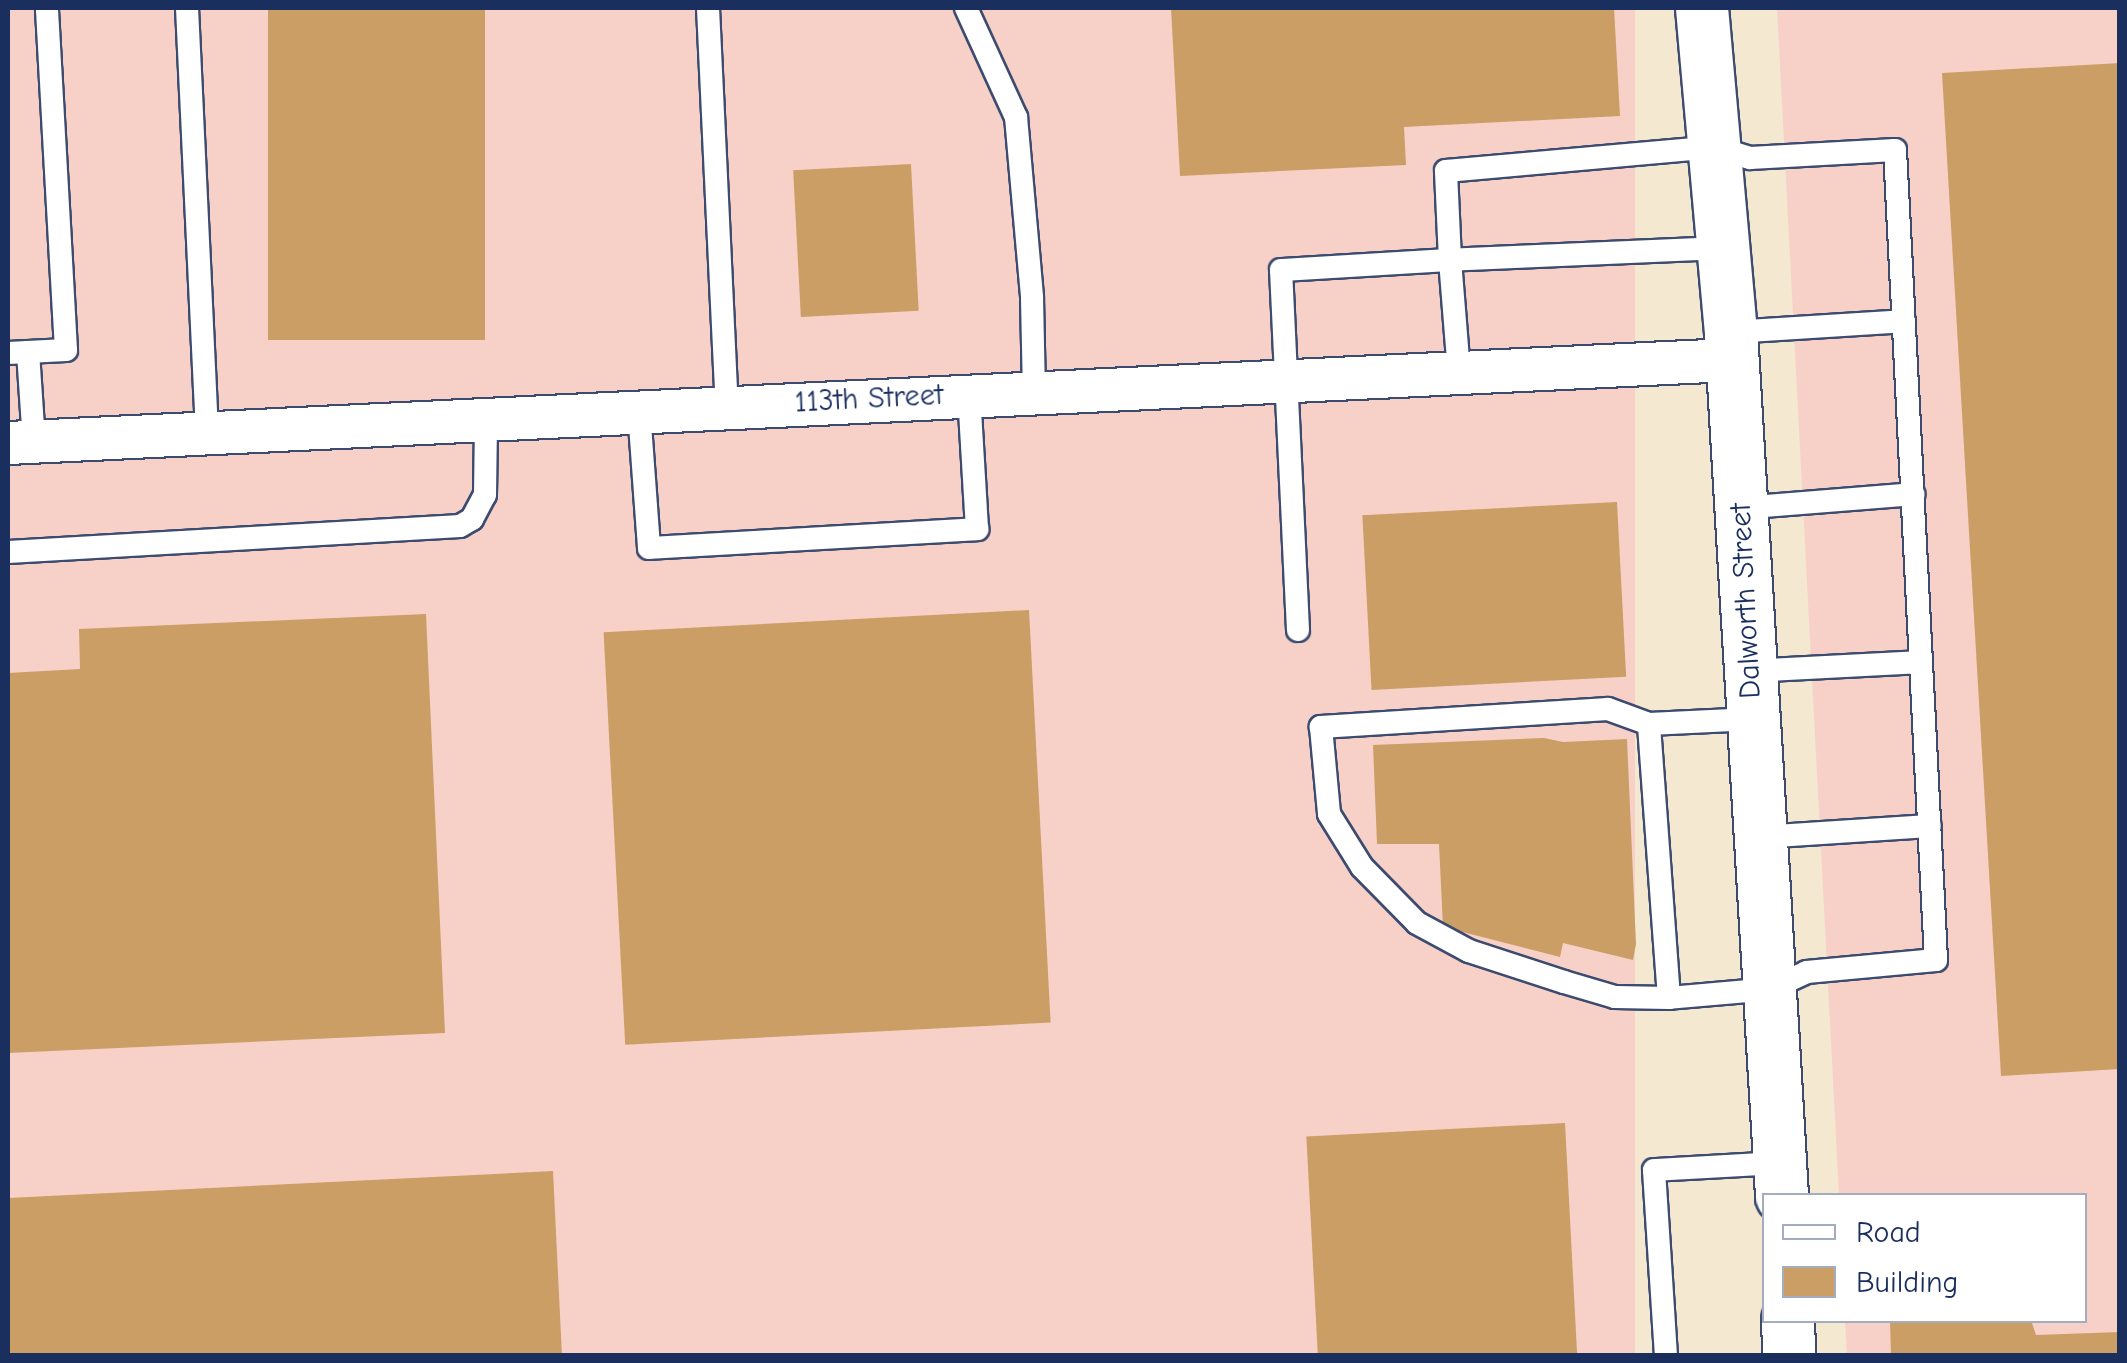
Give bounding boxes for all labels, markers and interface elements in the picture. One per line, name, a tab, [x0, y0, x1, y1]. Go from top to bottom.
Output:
street label: 113th Street	[794, 377, 944, 421]
street label: Dalworth Street	[1723, 502, 1769, 700]
legend	[1762, 1193, 2087, 1323]
text: Road	[1856, 1215, 1921, 1250]
text: Building	[1856, 1265, 1959, 1300]

